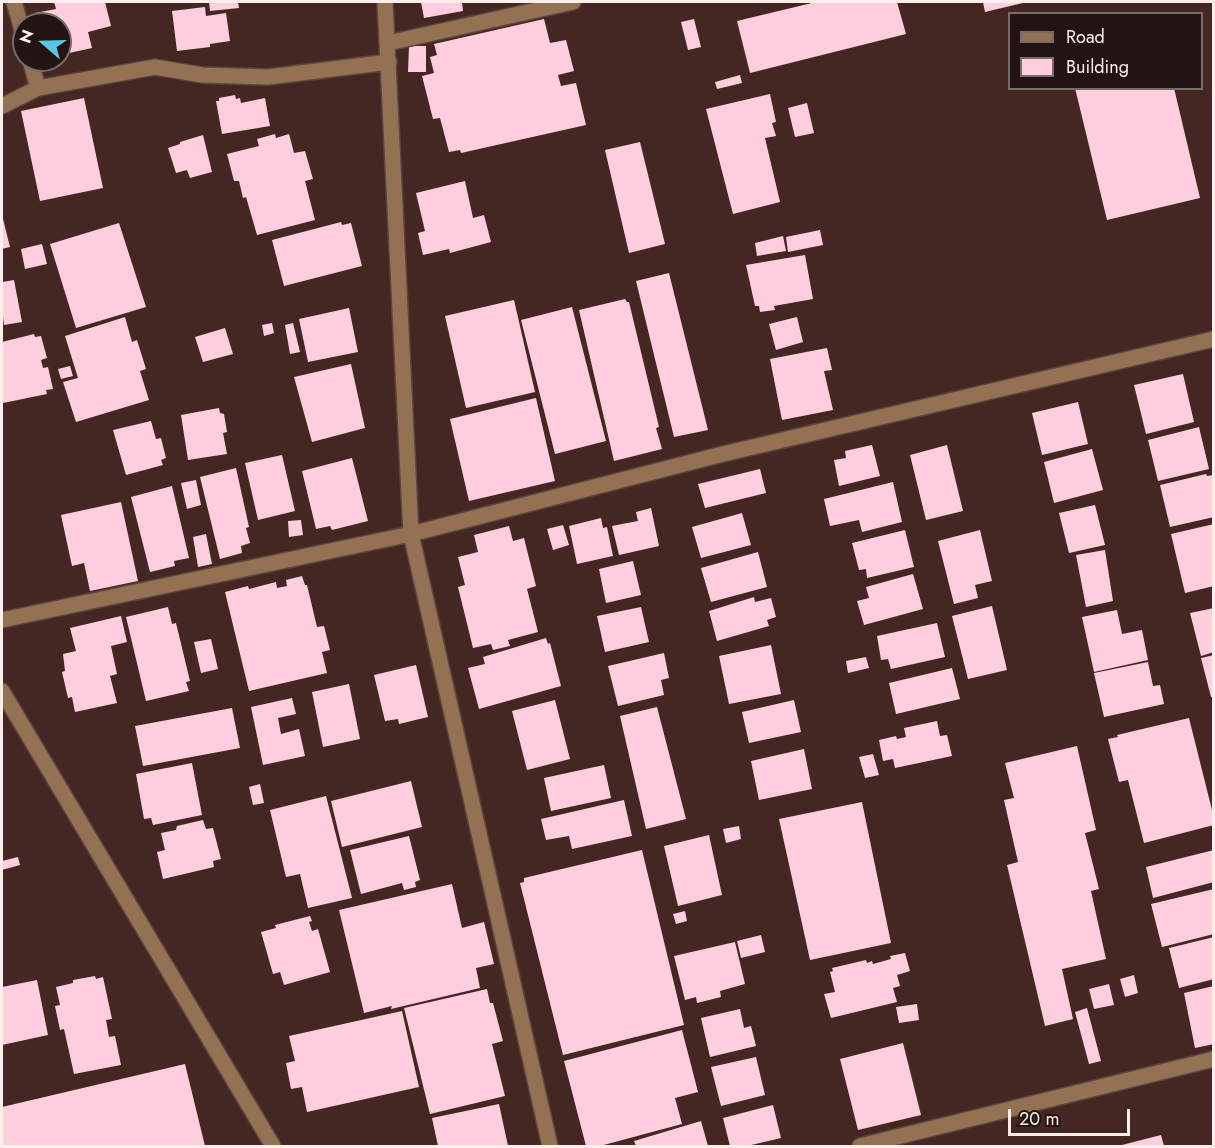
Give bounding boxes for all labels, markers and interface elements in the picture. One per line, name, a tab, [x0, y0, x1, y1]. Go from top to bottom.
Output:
north arrow	[12, 12, 72, 72]
legend	[1008, 12, 1203, 90]
text: Road	[1066, 24, 1105, 50]
text: N	[14, 26, 39, 46]
text: Building	[1066, 54, 1129, 80]
scale bar	[1011, 1097, 1132, 1135]
text: 20 m	[1019, 1106, 1059, 1132]

